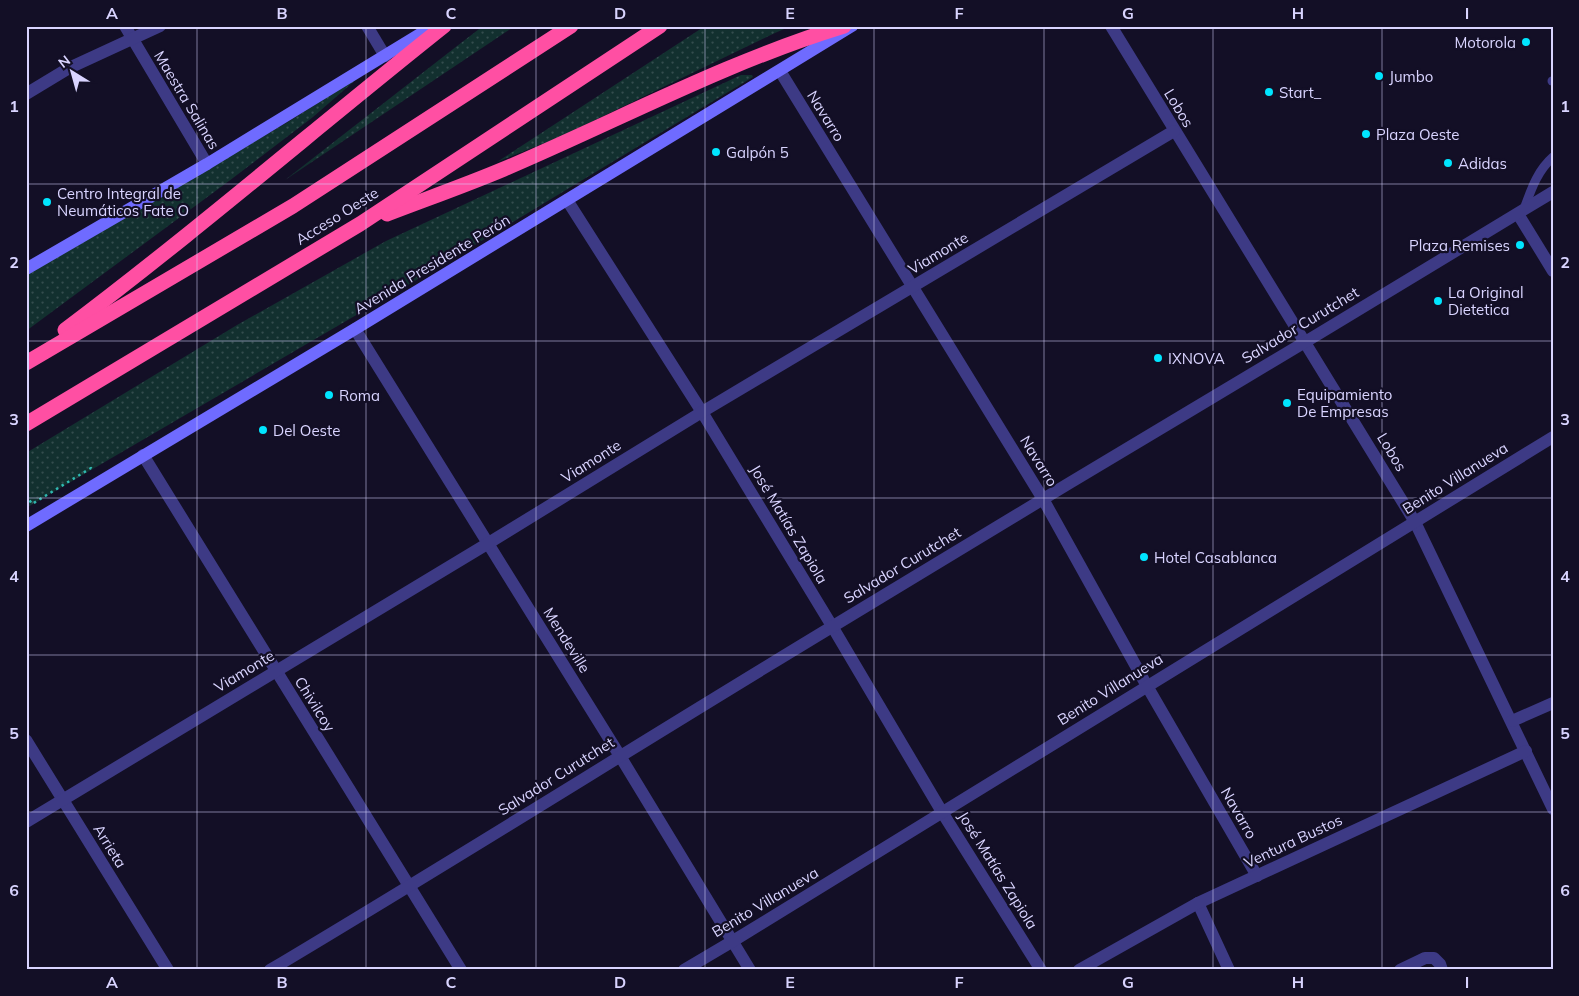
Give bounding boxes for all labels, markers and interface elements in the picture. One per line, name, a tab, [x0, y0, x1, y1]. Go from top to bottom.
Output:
text: A	[106, 3, 118, 23]
text: B	[276, 3, 288, 23]
text: C	[446, 3, 457, 23]
text: D	[614, 3, 626, 23]
text: E	[785, 3, 795, 23]
text: F	[954, 3, 964, 23]
text: G	[1122, 3, 1134, 23]
text: H	[1292, 3, 1304, 23]
text: I	[1465, 3, 1469, 23]
place label: Motorola	[1454, 33, 1516, 52]
marker: Motorola	[1520, 36, 1532, 48]
street label: Maestra Salinas	[150, 47, 224, 153]
north arrow	[48, 48, 98, 98]
text: N	[55, 51, 74, 72]
place label: Jumbo	[1389, 67, 1433, 86]
marker: Jumbo	[1373, 70, 1385, 82]
place label: Start_	[1279, 83, 1322, 102]
street label: Lobos	[1160, 85, 1198, 131]
marker: Start_	[1263, 86, 1275, 98]
street label: Navarro	[803, 87, 849, 145]
text: 1	[9, 96, 19, 116]
text: 1	[1560, 96, 1570, 116]
place label: Plaza Oeste	[1376, 125, 1459, 144]
marker: Plaza Oeste	[1360, 128, 1372, 140]
place label: Galpón 5	[726, 143, 789, 162]
marker: Galpón 5	[710, 146, 722, 158]
place label: Adidas	[1458, 154, 1507, 173]
marker: Adidas	[1442, 157, 1454, 169]
street label: Acceso Oeste	[292, 183, 382, 249]
place label: Centro Integral de Neumáticos Fate O	[57, 184, 189, 220]
marker: Centro Integral de Neumáticos Fate O	[41, 196, 53, 208]
street label: Avenida Presidente Perón	[351, 210, 513, 318]
street label: Viamonte	[904, 228, 972, 278]
place label: Plaza Remises	[1409, 236, 1510, 255]
marker: Plaza Remises	[1514, 239, 1526, 251]
text: 2	[9, 252, 19, 272]
text: 2	[1560, 252, 1570, 272]
street label: Salvador Curutchet	[1238, 283, 1362, 367]
place label: La Original Dietetica	[1448, 283, 1524, 319]
marker: La Original Dietetica	[1432, 295, 1444, 307]
place label: IXNOVA	[1168, 349, 1225, 368]
marker: IXNOVA	[1152, 352, 1164, 364]
place label: Equipamiento De Empresas	[1297, 385, 1392, 421]
place label: Roma	[339, 386, 380, 405]
marker: Roma	[323, 389, 335, 401]
marker: Equipamiento De Empresas	[1281, 397, 1293, 409]
text: 3	[9, 409, 19, 429]
text: 3	[1560, 409, 1570, 429]
place label: Del Oeste	[273, 421, 340, 440]
marker: Del Oeste	[257, 424, 269, 436]
street label: Lobos	[1373, 429, 1411, 475]
street label: Navarro	[1016, 432, 1062, 490]
street label: Viamonte	[558, 435, 624, 487]
street label: Benito Villanueva	[1399, 438, 1511, 518]
street label: José Matías Zapiola	[746, 461, 832, 587]
street label: Salvador Curutchet	[840, 523, 964, 607]
place label: Hotel Casablanca	[1154, 548, 1277, 567]
marker: Hotel Casablanca	[1138, 551, 1150, 563]
text: 4	[9, 566, 19, 586]
text: 4	[1560, 566, 1570, 586]
street label: Mendeville	[539, 604, 595, 676]
street label: Viamonte	[210, 646, 278, 696]
street label: Benito Villanueva	[1054, 649, 1166, 729]
street label: Chivilcoy	[291, 673, 339, 735]
text: 5	[9, 723, 19, 743]
text: 5	[1560, 723, 1570, 743]
street label: Salvador Curutchet	[494, 733, 618, 819]
street label: Navarro	[1217, 784, 1261, 842]
street label: José Matías Zapiola	[954, 807, 1042, 933]
street label: Ventura Bustos	[1241, 810, 1345, 872]
street label: Arrieta	[89, 821, 131, 871]
street label: Benito Villanueva	[708, 863, 822, 941]
text: 6	[9, 880, 19, 900]
text: 6	[1560, 880, 1570, 900]
text: A	[106, 972, 118, 992]
text: B	[276, 972, 288, 992]
text: C	[446, 972, 457, 992]
text: D	[614, 972, 626, 992]
text: E	[785, 972, 795, 992]
text: F	[954, 972, 964, 992]
text: G	[1122, 972, 1134, 992]
text: H	[1292, 972, 1304, 992]
text: I	[1465, 972, 1469, 992]

